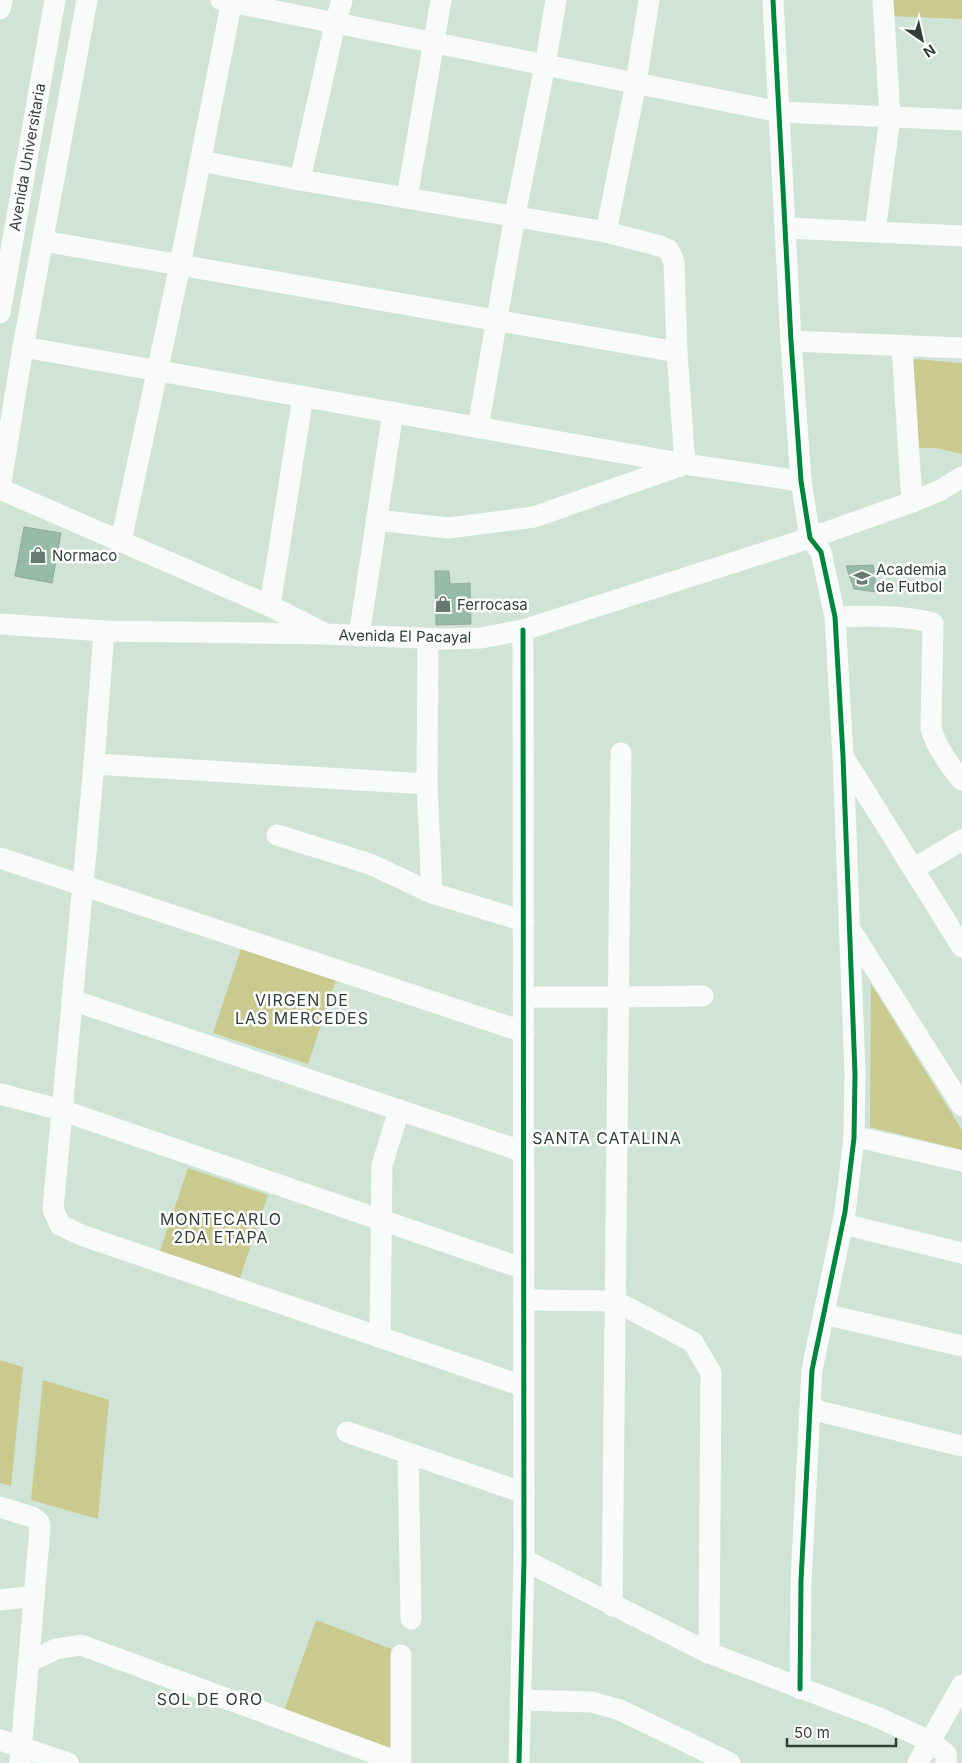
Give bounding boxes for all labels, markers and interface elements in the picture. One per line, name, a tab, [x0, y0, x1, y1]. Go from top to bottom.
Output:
north arrow	[897, 15, 947, 65]
text: N	[920, 41, 939, 61]
street label: Avenida Universitaria	[5, 82, 49, 232]
shop icon: Normaco	[28, 545, 48, 565]
place label: Normaco	[52, 546, 117, 565]
place label: Academia de Futbol	[876, 560, 947, 596]
school or university icon: Academia de Futbol	[852, 568, 872, 588]
shop icon: Ferrocasa	[433, 594, 453, 614]
place label: Ferrocasa	[457, 595, 528, 614]
street label: Avenida El Pacayal	[338, 625, 472, 647]
district label: VIRGEN DE LAS MERCEDES	[235, 990, 369, 1028]
district label: SANTA CATALINA	[532, 1128, 682, 1148]
district label: MONTECARLO 2DA ETAPA	[160, 1209, 282, 1247]
district label: SOL DE ORO	[157, 1689, 263, 1709]
scale bar	[787, 1716, 896, 1748]
text: 50 m	[794, 1723, 830, 1742]

